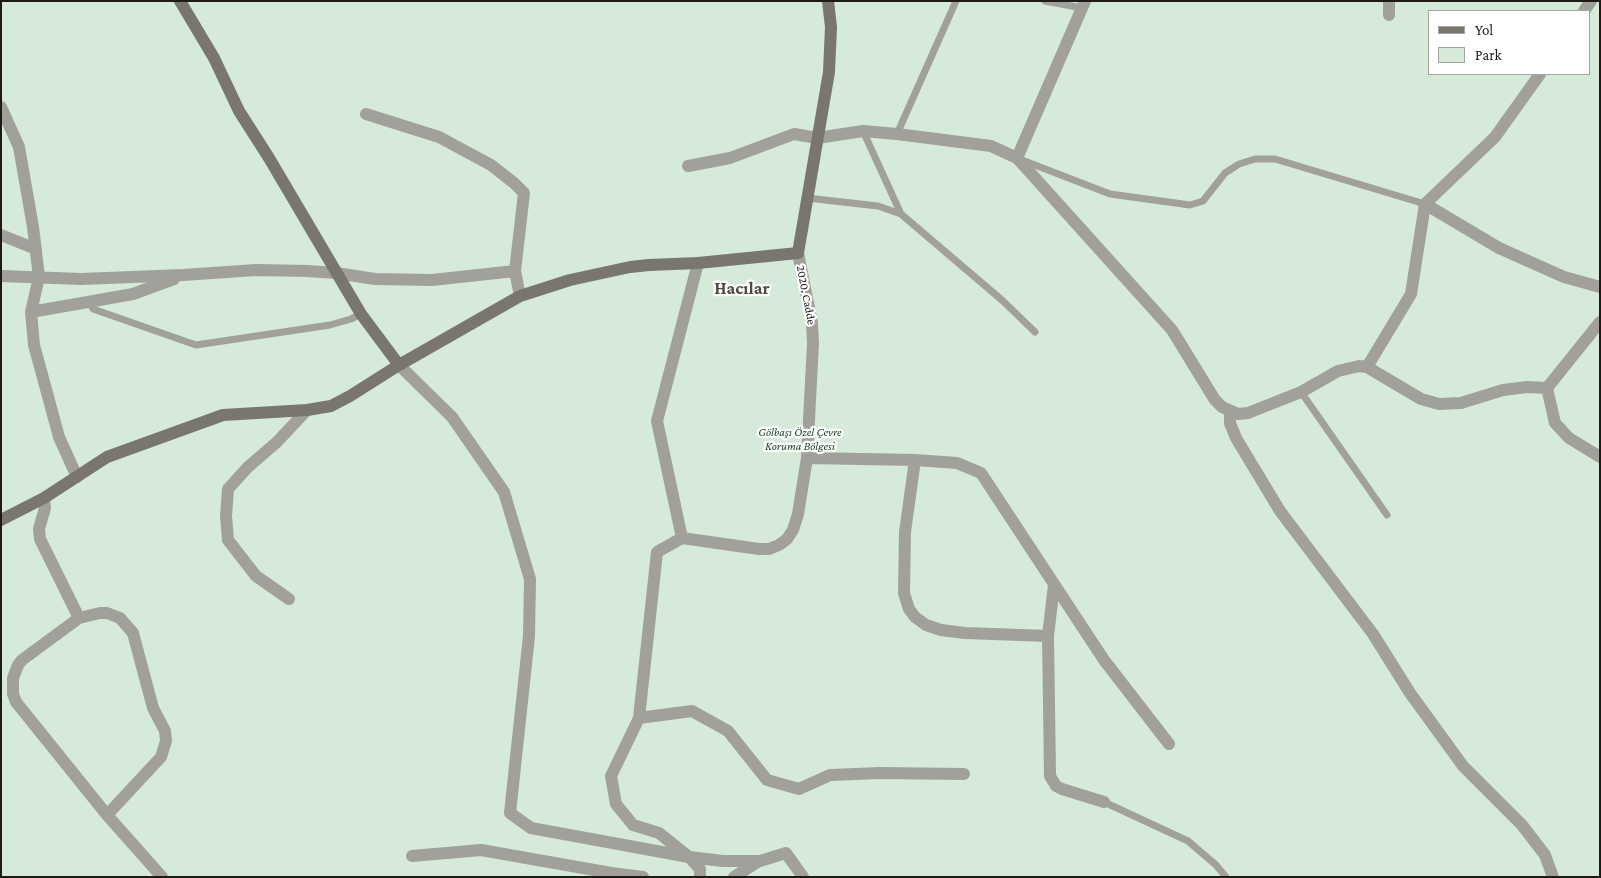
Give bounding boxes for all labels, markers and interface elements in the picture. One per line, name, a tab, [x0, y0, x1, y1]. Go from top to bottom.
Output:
legend	[1428, 10, 1591, 75]
text: Yol	[1475, 22, 1493, 38]
text: Park	[1475, 47, 1502, 63]
street label: 2020. Cadde	[793, 264, 819, 326]
district label: Hacılar	[714, 277, 770, 299]
park label: Gölbaşı Özel Çevre Koruma Bölgesi	[758, 425, 842, 453]

